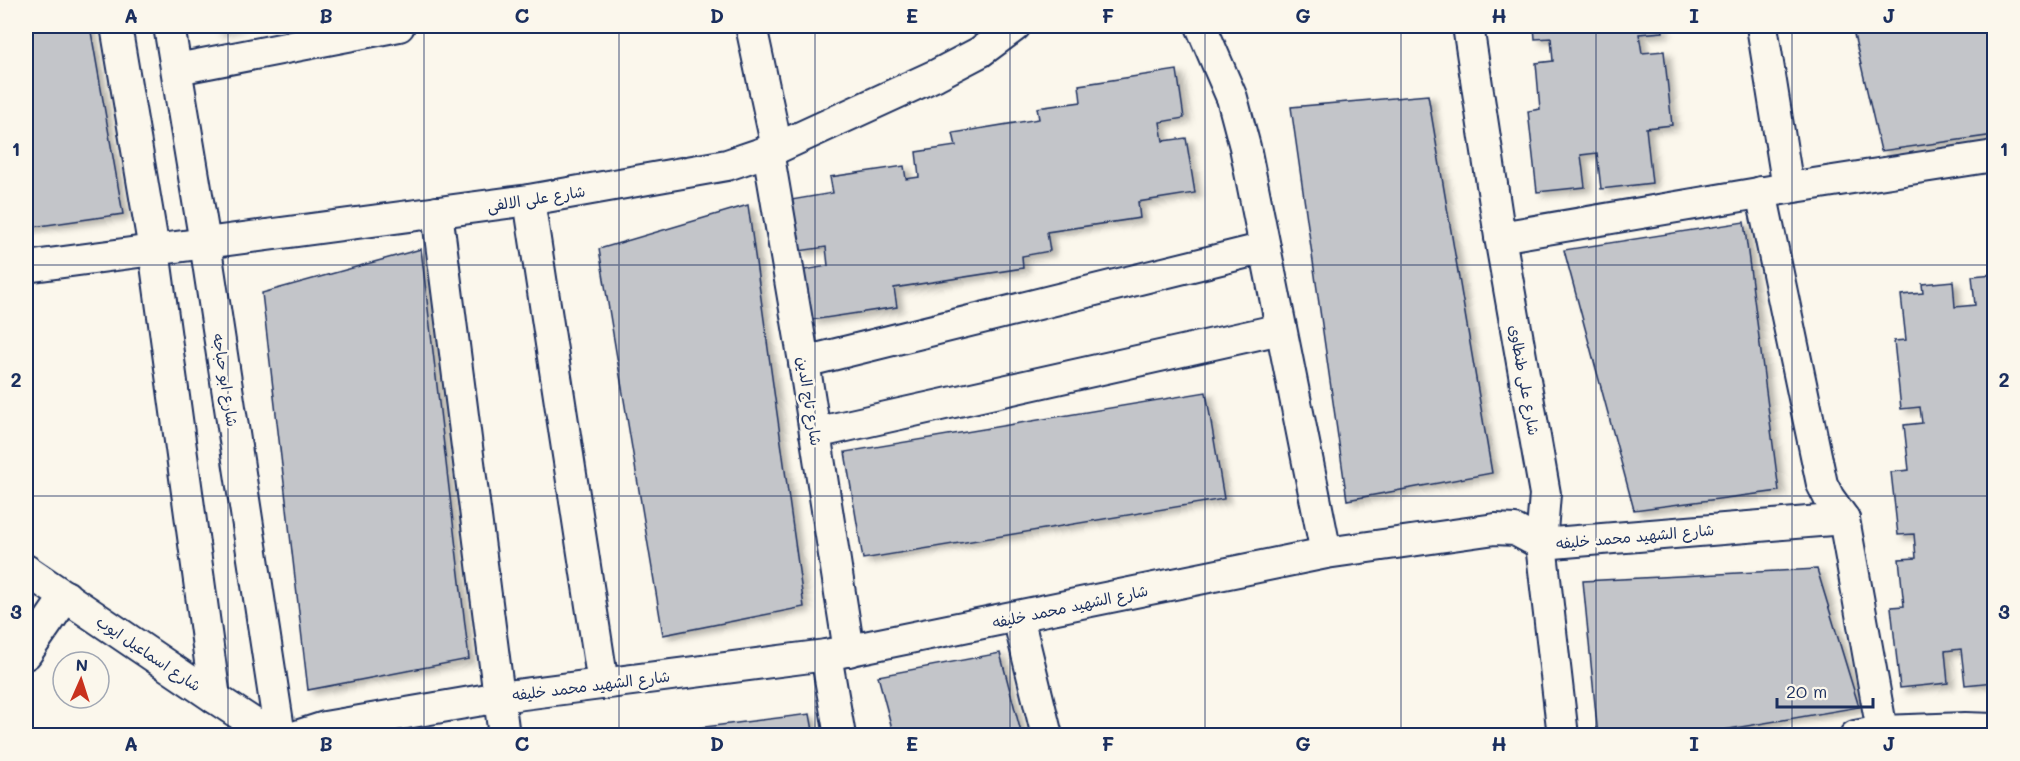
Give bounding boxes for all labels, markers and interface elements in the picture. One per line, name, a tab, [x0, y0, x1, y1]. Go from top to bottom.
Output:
text: A	[124, 2, 138, 28]
text: B	[319, 2, 333, 28]
text: C	[515, 2, 530, 28]
text: D	[710, 2, 724, 28]
text: E	[906, 2, 918, 28]
text: F	[1102, 2, 1115, 28]
text: G	[1295, 2, 1311, 28]
text: H	[1491, 2, 1507, 28]
text: I	[1689, 2, 1699, 28]
text: J	[1882, 2, 1896, 28]
text: 1	[12, 135, 20, 161]
text: 1	[2000, 135, 2008, 161]
street label: شارع على الالفى	[486, 180, 587, 217]
street label: شارع على طنطاوى	[1504, 323, 1545, 437]
street label: شارع ابو حباجه	[208, 332, 243, 428]
street label: شارع تاج الدين	[792, 355, 827, 447]
text: 2	[10, 366, 22, 392]
text: 2	[1998, 366, 2010, 392]
street label: شارع الشهيد محمد خليفه	[1555, 519, 1715, 554]
street label: شارع الشهيد محمد خليفه	[990, 580, 1150, 633]
text: 3	[10, 598, 22, 624]
text: 3	[1998, 598, 2010, 624]
street label: شارع اسماعيل ايوب	[92, 611, 205, 696]
north arrow	[51, 650, 111, 710]
text: N	[75, 654, 88, 675]
street label: شارع الشهيد محمد خليفه	[511, 665, 671, 706]
scale bar	[1777, 671, 1873, 709]
text: 20 m	[1786, 679, 1827, 703]
text: A	[124, 730, 138, 756]
text: B	[319, 730, 333, 756]
text: C	[515, 730, 530, 756]
text: D	[710, 730, 724, 756]
text: E	[906, 730, 918, 756]
text: F	[1102, 730, 1115, 756]
text: G	[1295, 730, 1311, 756]
text: H	[1491, 730, 1507, 756]
text: I	[1689, 730, 1699, 756]
text: J	[1882, 730, 1896, 756]

